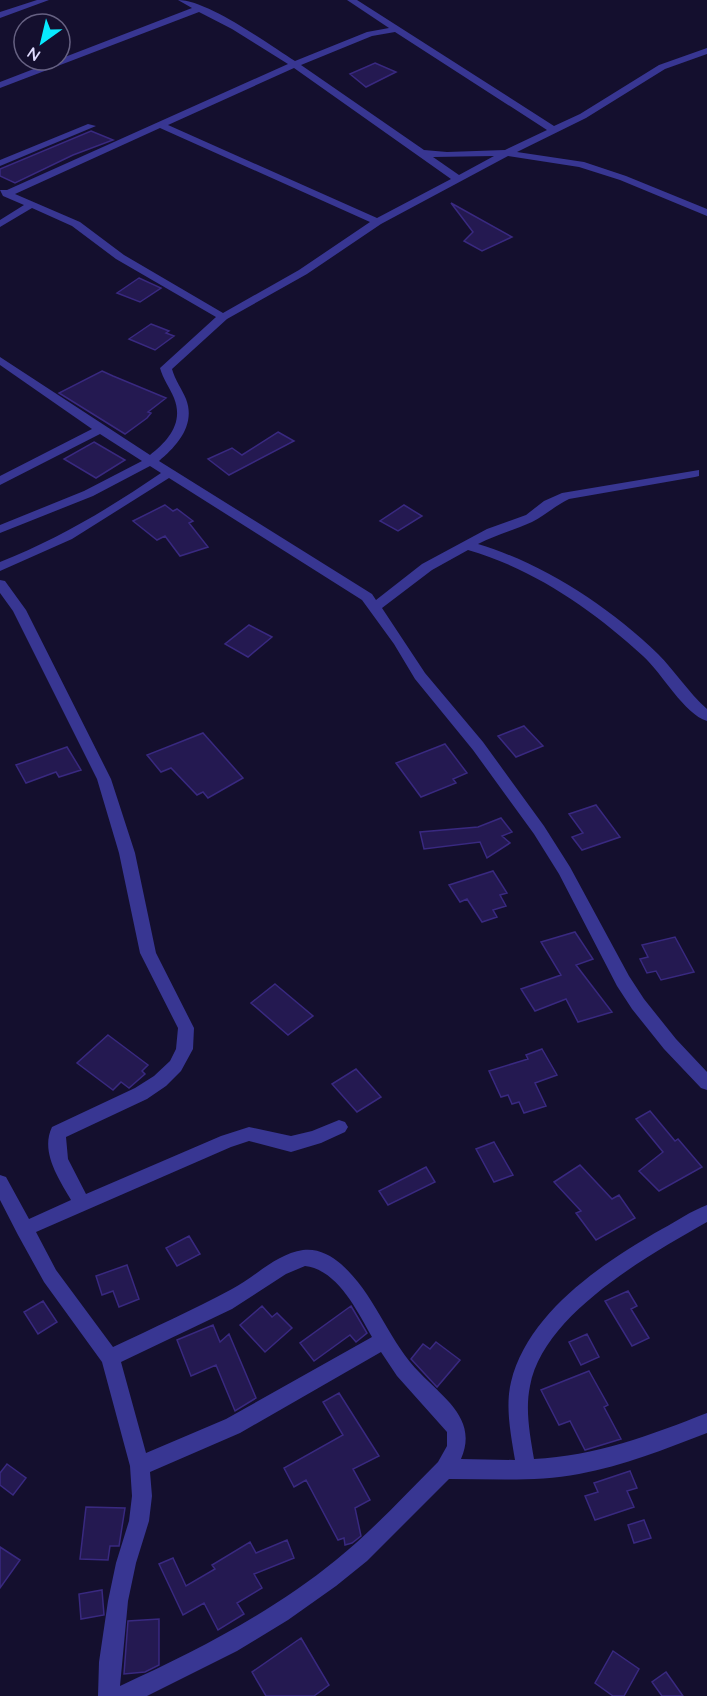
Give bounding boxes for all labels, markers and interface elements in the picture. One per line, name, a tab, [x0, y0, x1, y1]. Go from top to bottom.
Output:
north arrow	[12, 12, 72, 72]
text: N	[23, 43, 44, 66]

